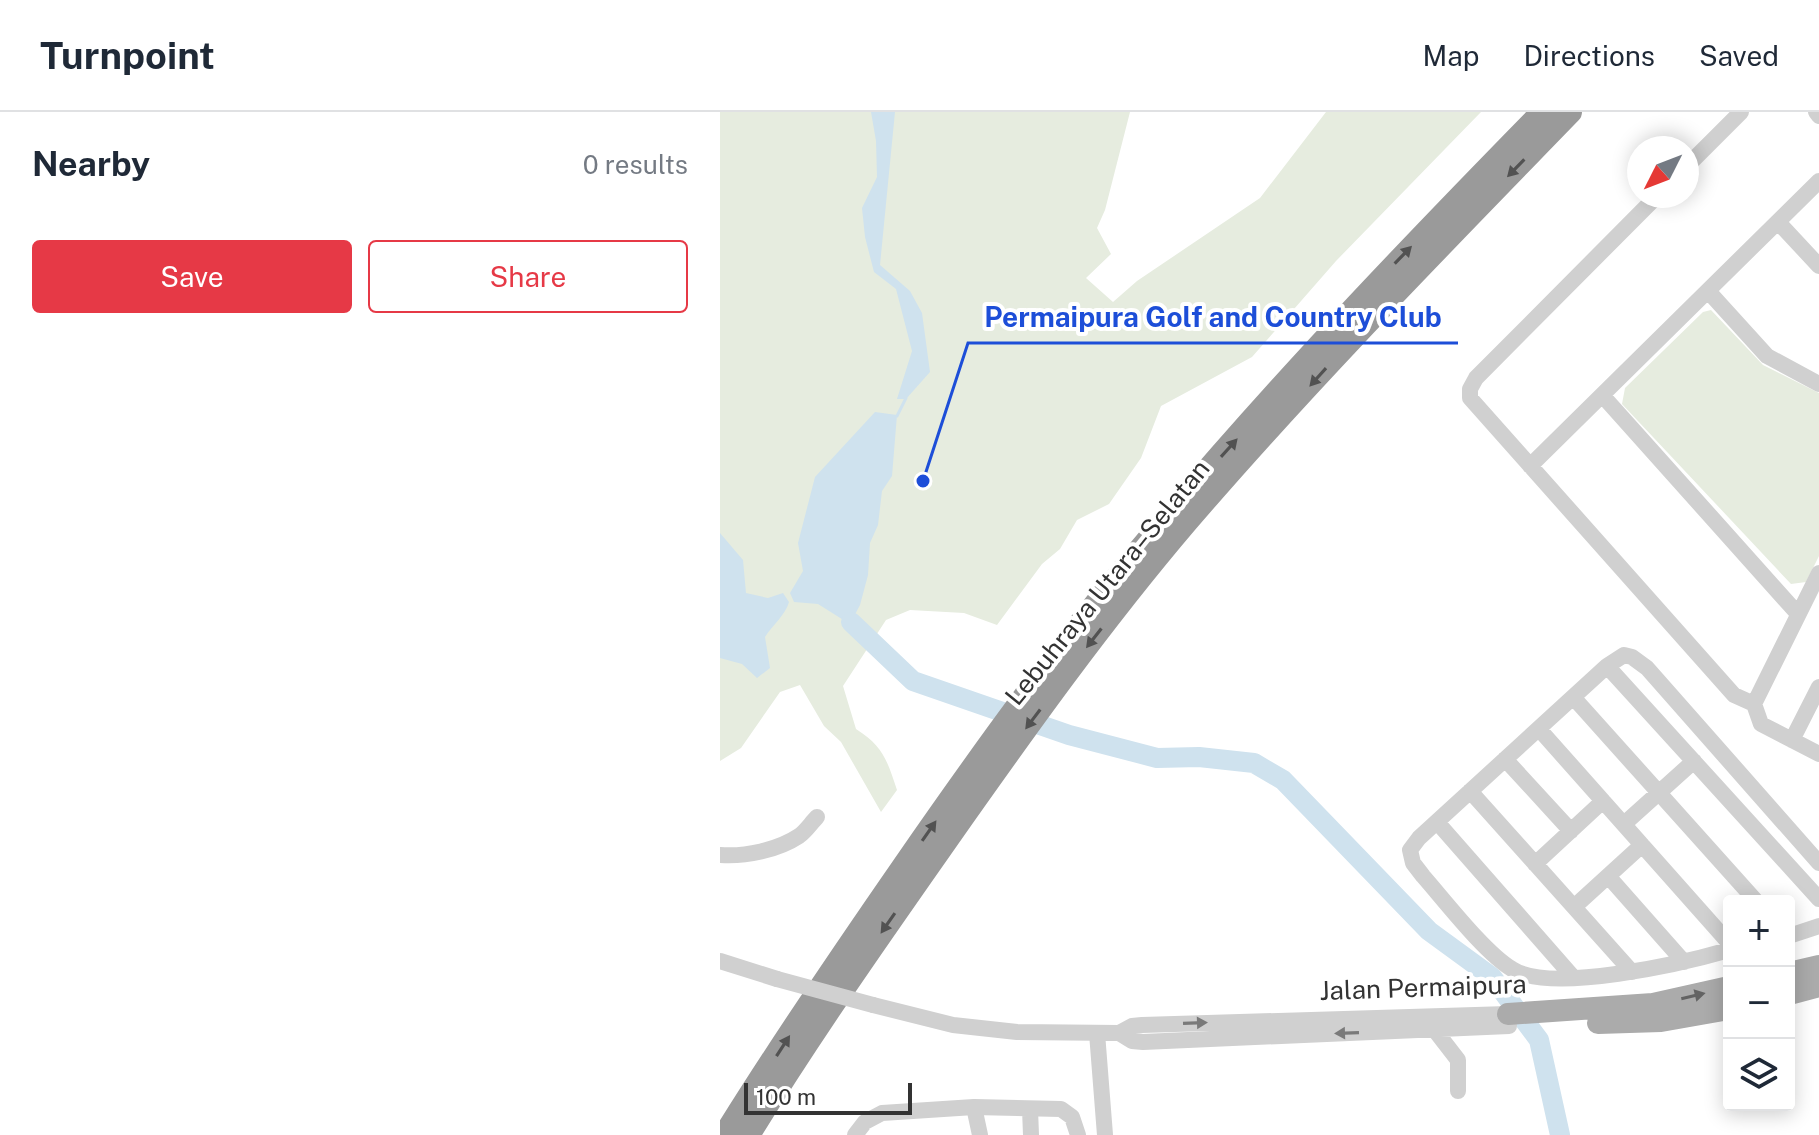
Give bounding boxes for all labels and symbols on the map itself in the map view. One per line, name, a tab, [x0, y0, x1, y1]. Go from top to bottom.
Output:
north arrow	[1627, 136, 1699, 208]
one-way arrow	[1507, 158, 1526, 177]
one-way arrow	[1393, 246, 1412, 265]
callout: Permaipura Golf and Country Club	[968, 291, 1458, 343]
text: Permaipura Golf and Country Club	[984, 300, 1442, 333]
one-way arrow	[1309, 367, 1327, 386]
one-way arrow	[1219, 438, 1237, 457]
street label: Lebuhraya Utara–Selatan	[998, 453, 1216, 711]
one-way arrow	[1086, 628, 1103, 648]
one-way arrow	[1025, 708, 1041, 729]
one-way arrow	[920, 820, 936, 841]
one-way arrow	[880, 913, 896, 934]
street label: Jalan Permaipura	[1319, 968, 1527, 1006]
one-way arrow	[1680, 989, 1705, 1002]
one-way arrow	[1183, 1017, 1208, 1029]
one-way arrow	[1334, 1027, 1359, 1040]
one-way arrow	[775, 1035, 790, 1057]
scale bar	[744, 1079, 912, 1115]

